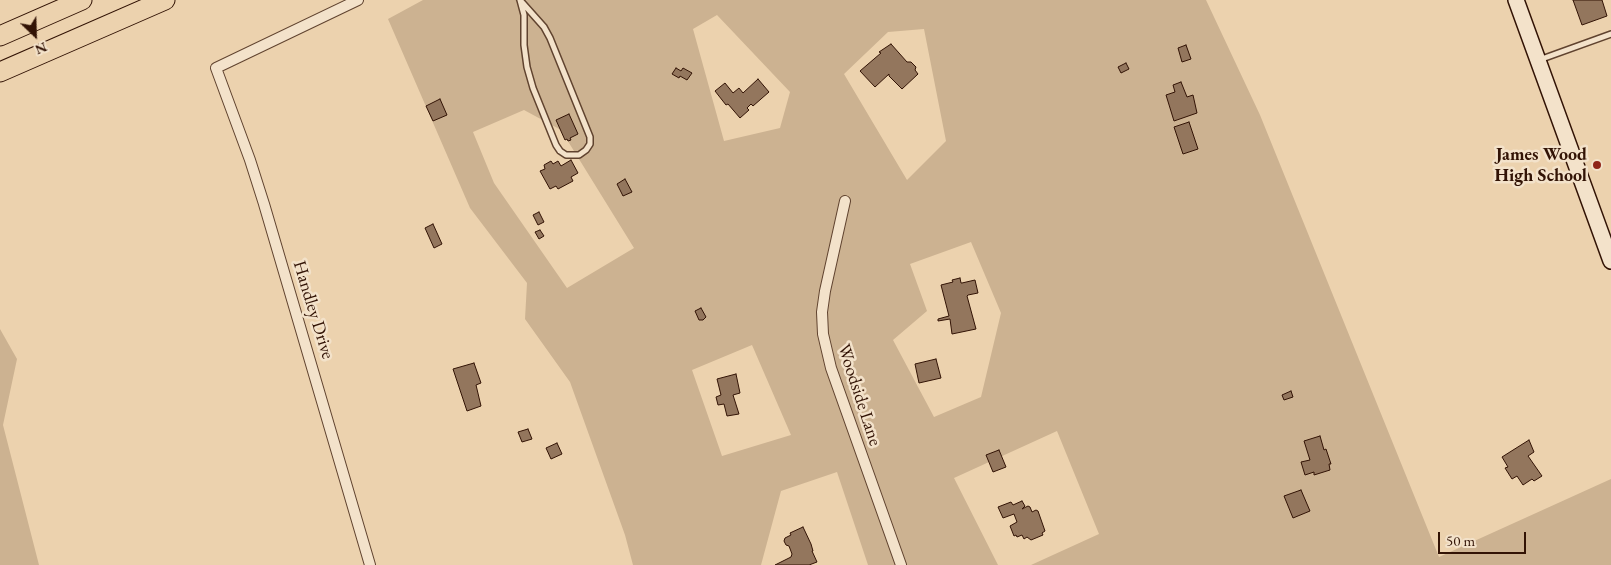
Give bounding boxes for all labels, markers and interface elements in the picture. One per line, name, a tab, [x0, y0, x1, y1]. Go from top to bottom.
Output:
north arrow	[10, 10, 60, 60]
text: N	[32, 38, 50, 59]
place label: James Wood High School	[1495, 144, 1587, 186]
marker: James Wood High School	[1591, 159, 1603, 171]
street label: Handley Drive	[288, 258, 338, 362]
street label: Woodside Lane	[832, 341, 886, 449]
scale bar	[1441, 522, 1528, 554]
text: 50 m	[1446, 531, 1475, 550]

